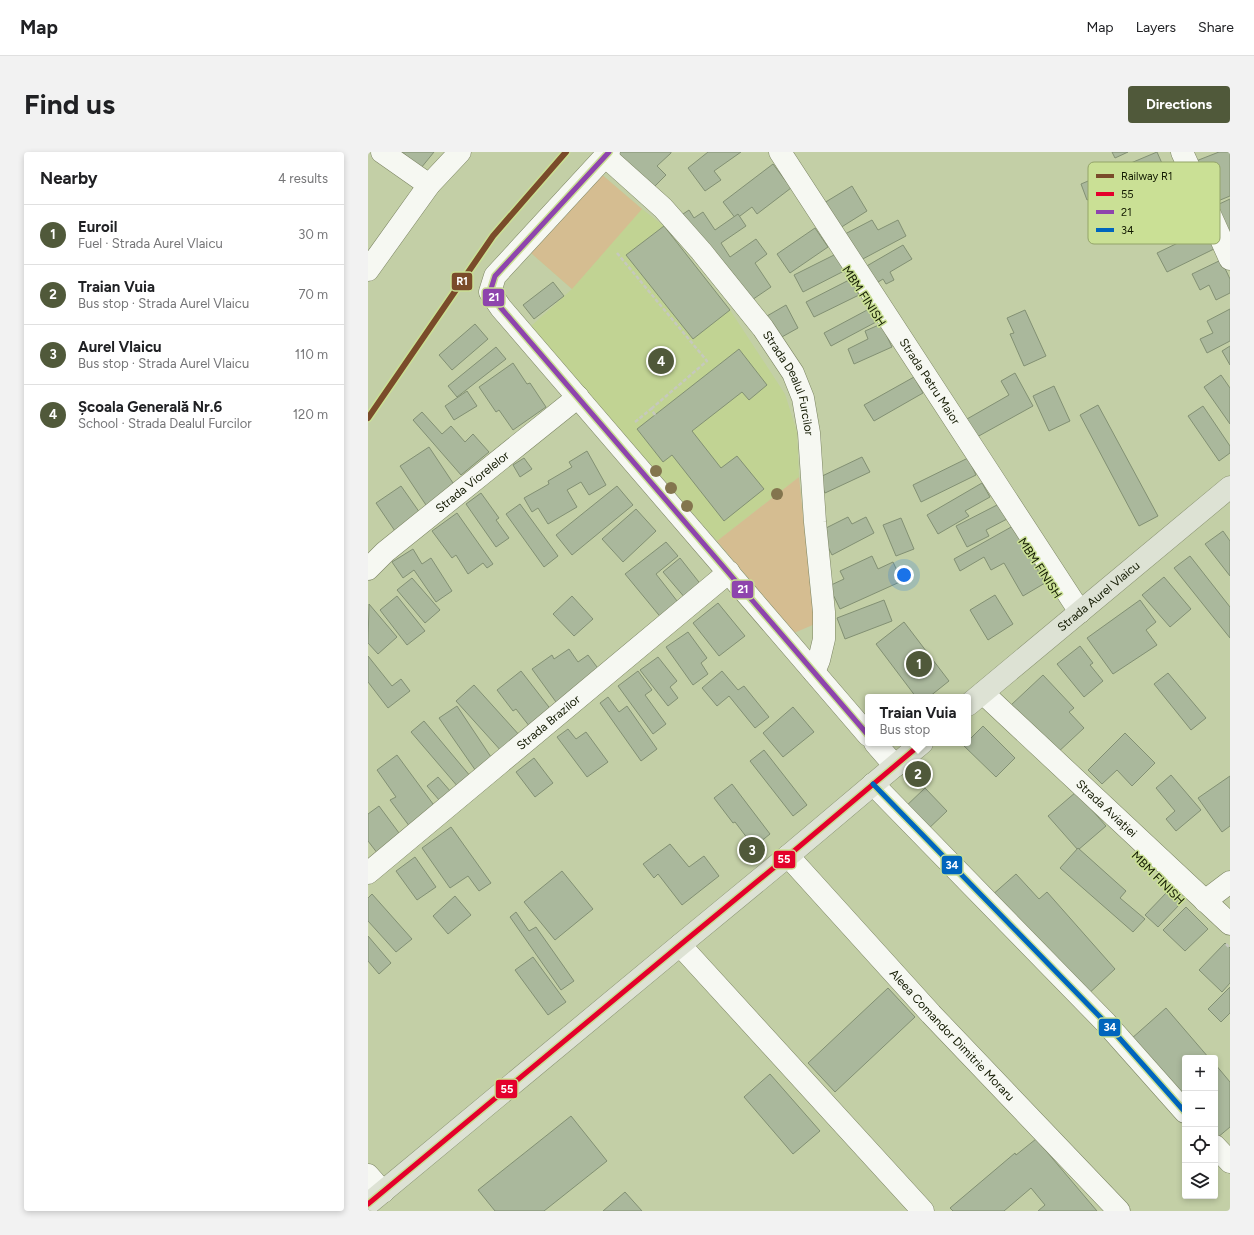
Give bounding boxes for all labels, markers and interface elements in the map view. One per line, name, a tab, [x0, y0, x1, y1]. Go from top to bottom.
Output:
text: Map	[20, 16, 58, 39]
text: Map	[1086, 19, 1114, 36]
text: Layers	[1136, 19, 1176, 36]
text: Share	[1198, 19, 1234, 36]
button: Directions	[1128, 86, 1230, 123]
text: Find us	[24, 87, 115, 121]
legend	[1088, 162, 1220, 244]
text: Nearby	[40, 168, 98, 188]
text: Railway R1	[1121, 170, 1172, 183]
text: 4 results	[278, 171, 328, 186]
text: 55	[1121, 188, 1134, 201]
text: 21	[1121, 206, 1132, 219]
text: Euroil	[78, 218, 117, 236]
text: 34	[1121, 224, 1134, 237]
text: 1	[50, 227, 56, 242]
text: 30 m	[298, 227, 328, 242]
text: Fuel · Strada Aurel Vlaicu	[78, 236, 223, 251]
street label: MBM FINISH	[839, 263, 889, 329]
line badge: R1	[451, 272, 473, 291]
text: R1	[456, 275, 468, 288]
text: Traian Vuia	[78, 278, 155, 296]
text: 2	[49, 287, 57, 302]
text: 70 m	[298, 287, 328, 302]
line badge: 21	[482, 288, 505, 307]
text: 21	[488, 291, 500, 304]
text: Bus stop · Strada Aurel Vlaicu	[78, 296, 249, 311]
street label: Strada Dealul Furcilor	[760, 328, 816, 436]
street label: Strada Petru Maior	[896, 336, 963, 427]
text: Aurel Vlaicu	[78, 338, 162, 356]
pin: 4	[648, 346, 674, 376]
text: 3	[49, 347, 57, 362]
text: 110 m	[295, 347, 328, 362]
text: Bus stop · Strada Aurel Vlaicu	[78, 356, 249, 371]
text: Școala Generală Nr.6	[78, 398, 222, 416]
text: 4	[49, 407, 57, 422]
text: 120 m	[293, 407, 328, 422]
text: School · Strada Dealul Furcilor	[78, 416, 252, 431]
street label: Strada Viorelelor	[433, 448, 512, 515]
street label: MBM FINISH	[1015, 535, 1065, 601]
street label: Strada Aurel Vlaicu	[1055, 558, 1143, 634]
your location	[894, 565, 914, 585]
line badge: 21	[731, 580, 754, 599]
text: 21	[737, 583, 749, 596]
pin: 1	[906, 649, 932, 679]
street label: Strada Brazilor	[514, 692, 583, 753]
popup	[865, 694, 971, 746]
text: Traian Vuia	[880, 704, 956, 722]
text: Bus stop	[880, 722, 930, 737]
pin: 2	[905, 759, 931, 789]
street label: Strada Aviației	[1073, 777, 1140, 840]
pin: 3	[739, 835, 765, 865]
street label: MBM FINISH	[1129, 849, 1187, 907]
line badge: 55	[773, 850, 796, 869]
text: 55	[778, 853, 790, 866]
line badge: 34	[941, 855, 963, 875]
text: 34	[945, 859, 959, 872]
street label: Aleea Comandor Dimitrie Moraru	[887, 966, 1017, 1104]
line badge: 34	[1098, 1018, 1121, 1037]
text: 34	[1103, 1021, 1117, 1034]
map controls	[1182, 1055, 1218, 1199]
button: +	[1182, 1055, 1218, 1091]
line badge: 55	[495, 1079, 518, 1099]
text: 55	[501, 1083, 513, 1096]
button: −	[1182, 1091, 1218, 1127]
button: locate	[1182, 1127, 1218, 1163]
button: layers	[1182, 1163, 1218, 1199]

